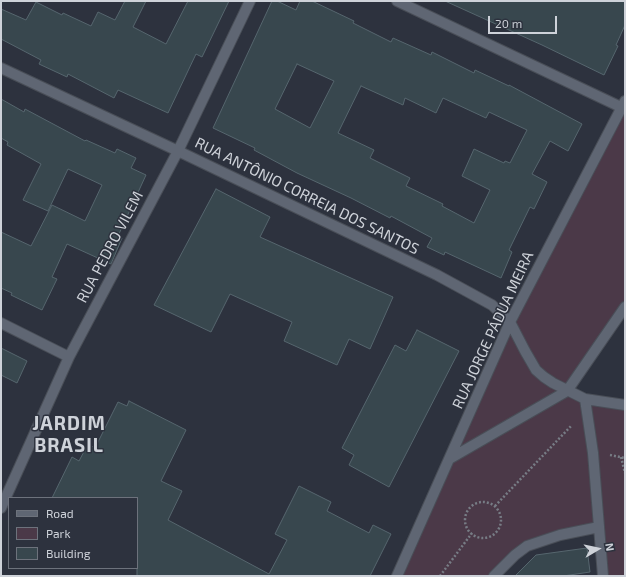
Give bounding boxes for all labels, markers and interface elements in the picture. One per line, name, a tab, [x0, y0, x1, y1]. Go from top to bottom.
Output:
scale bar	[490, 8, 559, 34]
text: 20 m	[495, 16, 522, 30]
street label: RUA ANTÔNIO CORREIA DOS SANTOS	[192, 134, 422, 258]
street label: RUA PEDRO VILEM	[73, 188, 147, 306]
street label: RUA JORGE PÁDUA MEIRA	[449, 248, 537, 412]
district label: JARDIM BRASIL	[32, 413, 106, 457]
legend	[8, 497, 138, 569]
text: Road	[46, 506, 74, 520]
text: Park	[46, 526, 71, 540]
north arrow	[578, 529, 618, 569]
text: N	[603, 542, 617, 552]
text: Building	[46, 546, 90, 560]

